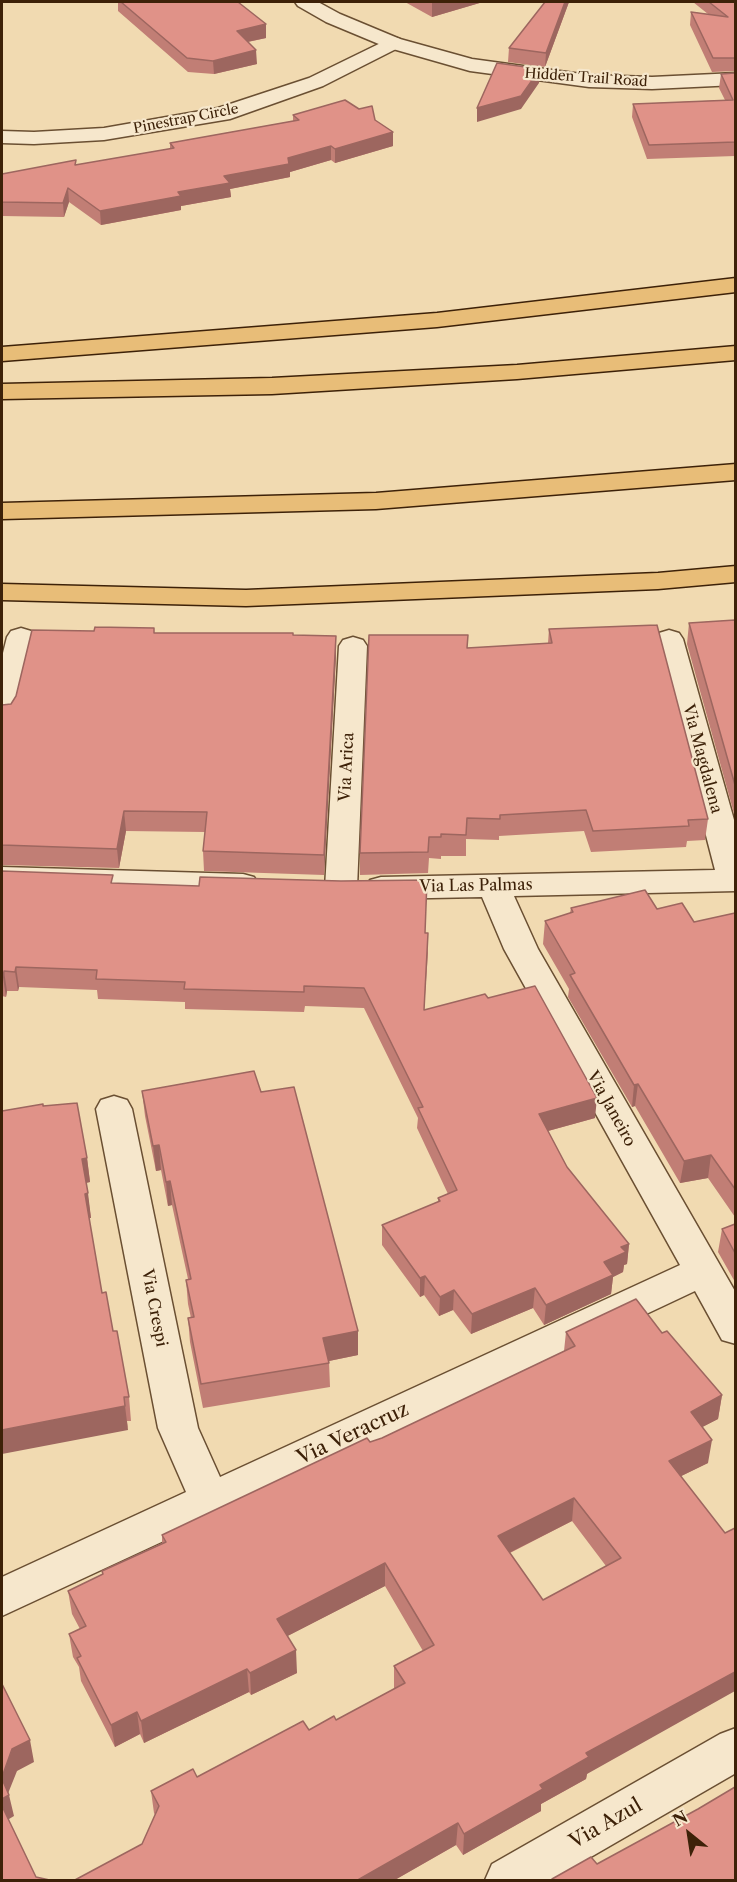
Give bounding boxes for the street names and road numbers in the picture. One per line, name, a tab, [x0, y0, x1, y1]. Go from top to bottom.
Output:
street label: Hidden Trail Road	[524, 65, 648, 91]
street label: Pinestrap Circle	[132, 101, 240, 137]
street label: Via Magdalena	[678, 702, 726, 816]
street label: Via Arica	[336, 732, 358, 802]
street label: Via Las Palmas	[419, 875, 533, 897]
street label: Via Janeiro	[582, 1068, 640, 1150]
street label: Via Crespi	[137, 1268, 171, 1348]
street label: Via Veracruz	[293, 1398, 413, 1470]
street label: Via Azul	[565, 1794, 647, 1854]

